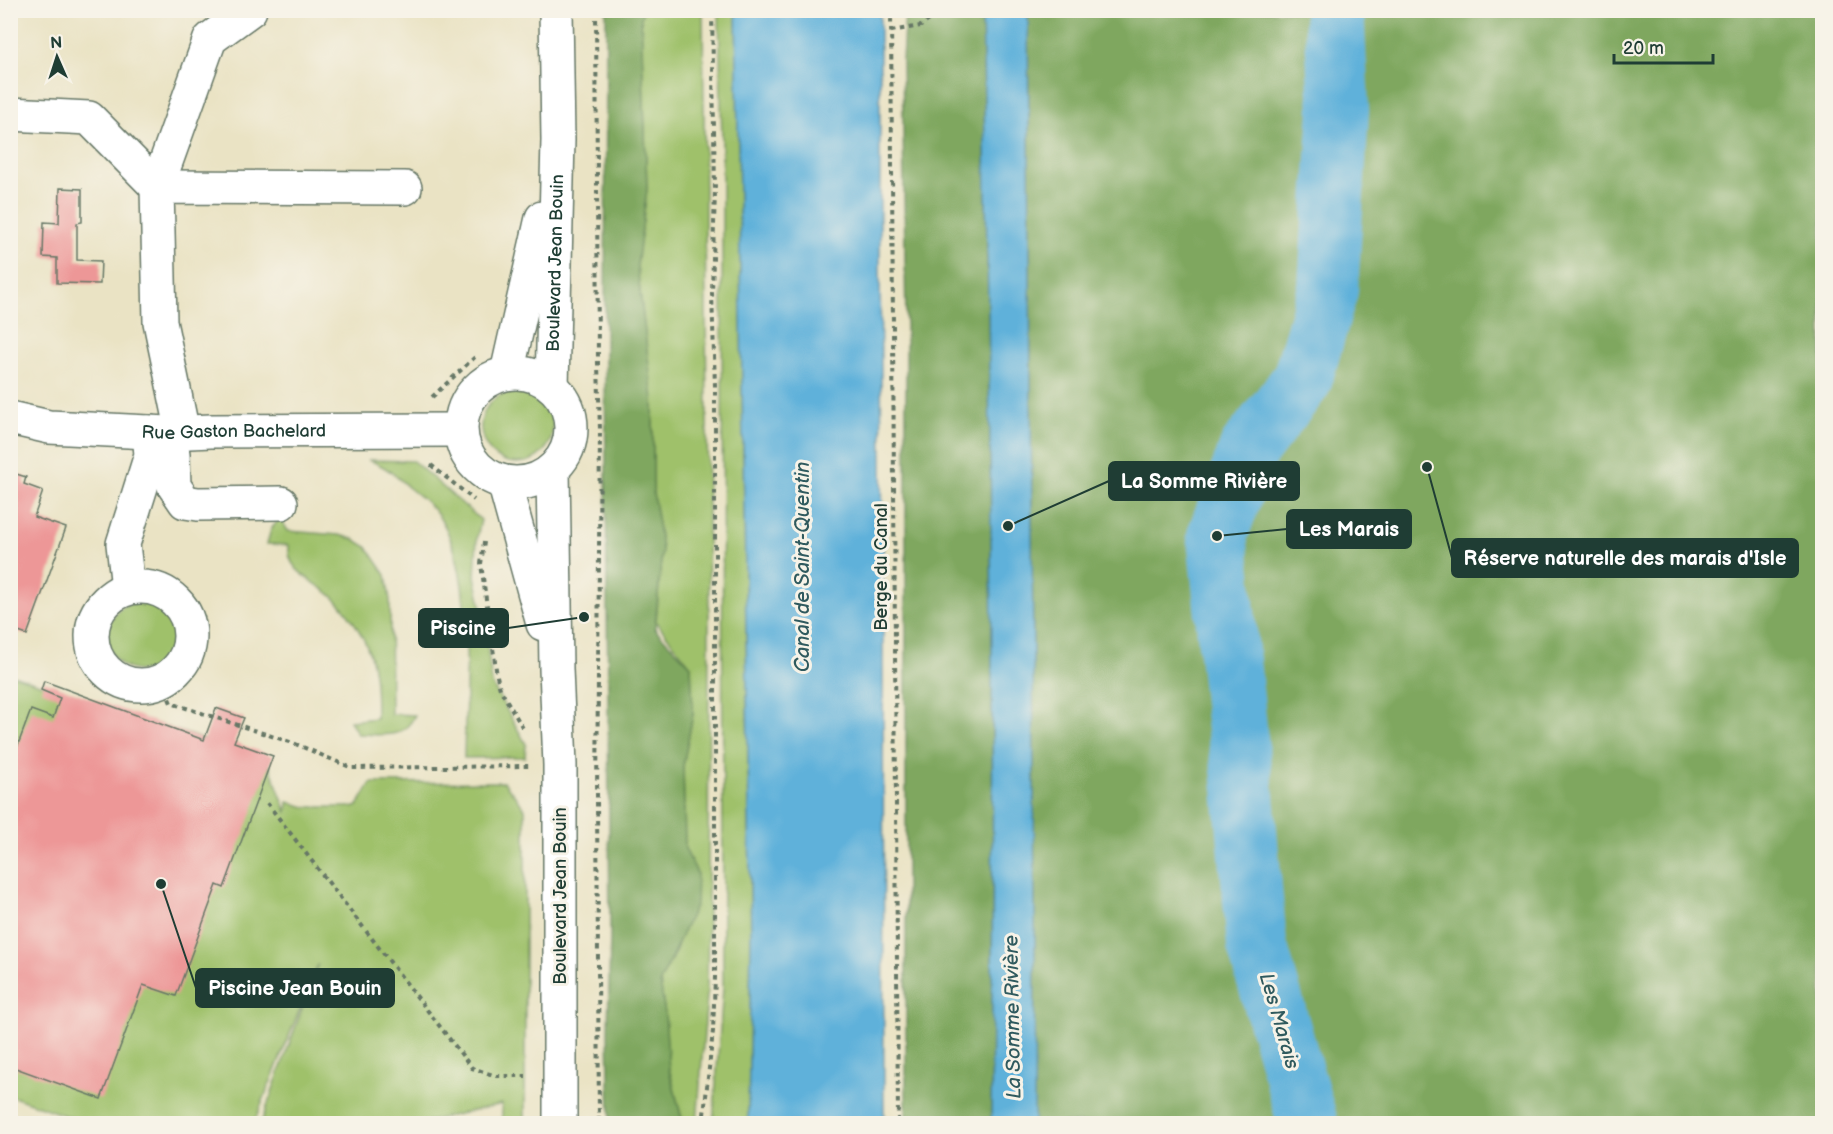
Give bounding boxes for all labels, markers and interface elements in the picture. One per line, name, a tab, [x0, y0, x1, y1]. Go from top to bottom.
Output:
north arrow	[27, 27, 87, 87]
scale bar	[1614, 27, 1713, 65]
text: N	[50, 34, 63, 53]
text: 20 m	[1623, 38, 1664, 59]
street label: Boulevard Jean Bouin	[542, 174, 568, 352]
street label: Rue Gaston Bachelard	[141, 420, 326, 444]
water label: Canal de Saint-Quentin	[791, 462, 815, 672]
callout: La Somme Rivière	[1109, 462, 1299, 500]
text: La Somme Rivière	[1121, 470, 1287, 494]
street label: Berge du Canal	[871, 503, 892, 631]
callout: Les Marais	[1287, 510, 1411, 548]
text: Les Marais	[1299, 518, 1399, 542]
callout: Réserve naturelle des marais d'Isle	[1452, 539, 1798, 577]
text: Réserve naturelle des marais d'Isle	[1464, 547, 1786, 571]
callout: Piscine	[419, 609, 508, 647]
text: Piscine	[430, 617, 496, 641]
street label: Boulevard Jean Bouin	[550, 807, 571, 985]
water label: La Somme Rivière	[1000, 934, 1026, 1099]
callout: Piscine Jean Bouin	[196, 969, 394, 1007]
water label: Les Marais	[1254, 970, 1304, 1072]
text: Piscine Jean Bouin	[208, 977, 382, 1001]

